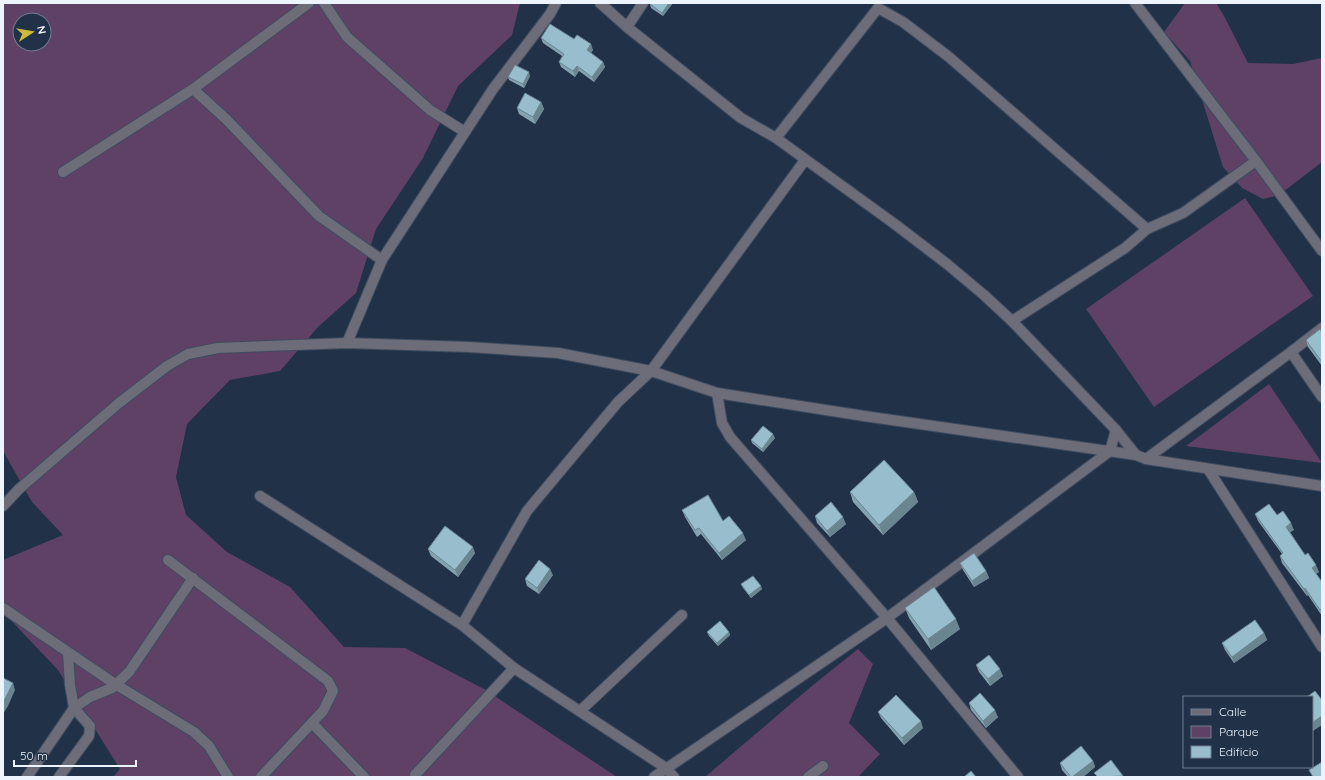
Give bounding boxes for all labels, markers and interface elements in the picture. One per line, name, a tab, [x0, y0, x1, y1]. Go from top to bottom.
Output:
north arrow	[12, 12, 52, 52]
text: N	[34, 25, 49, 35]
legend	[1183, 696, 1313, 768]
text: Calle	[1219, 704, 1247, 719]
text: Parque	[1219, 724, 1259, 739]
scale bar	[14, 742, 136, 768]
text: Edificio	[1219, 744, 1259, 759]
text: 50 m	[20, 748, 48, 763]

